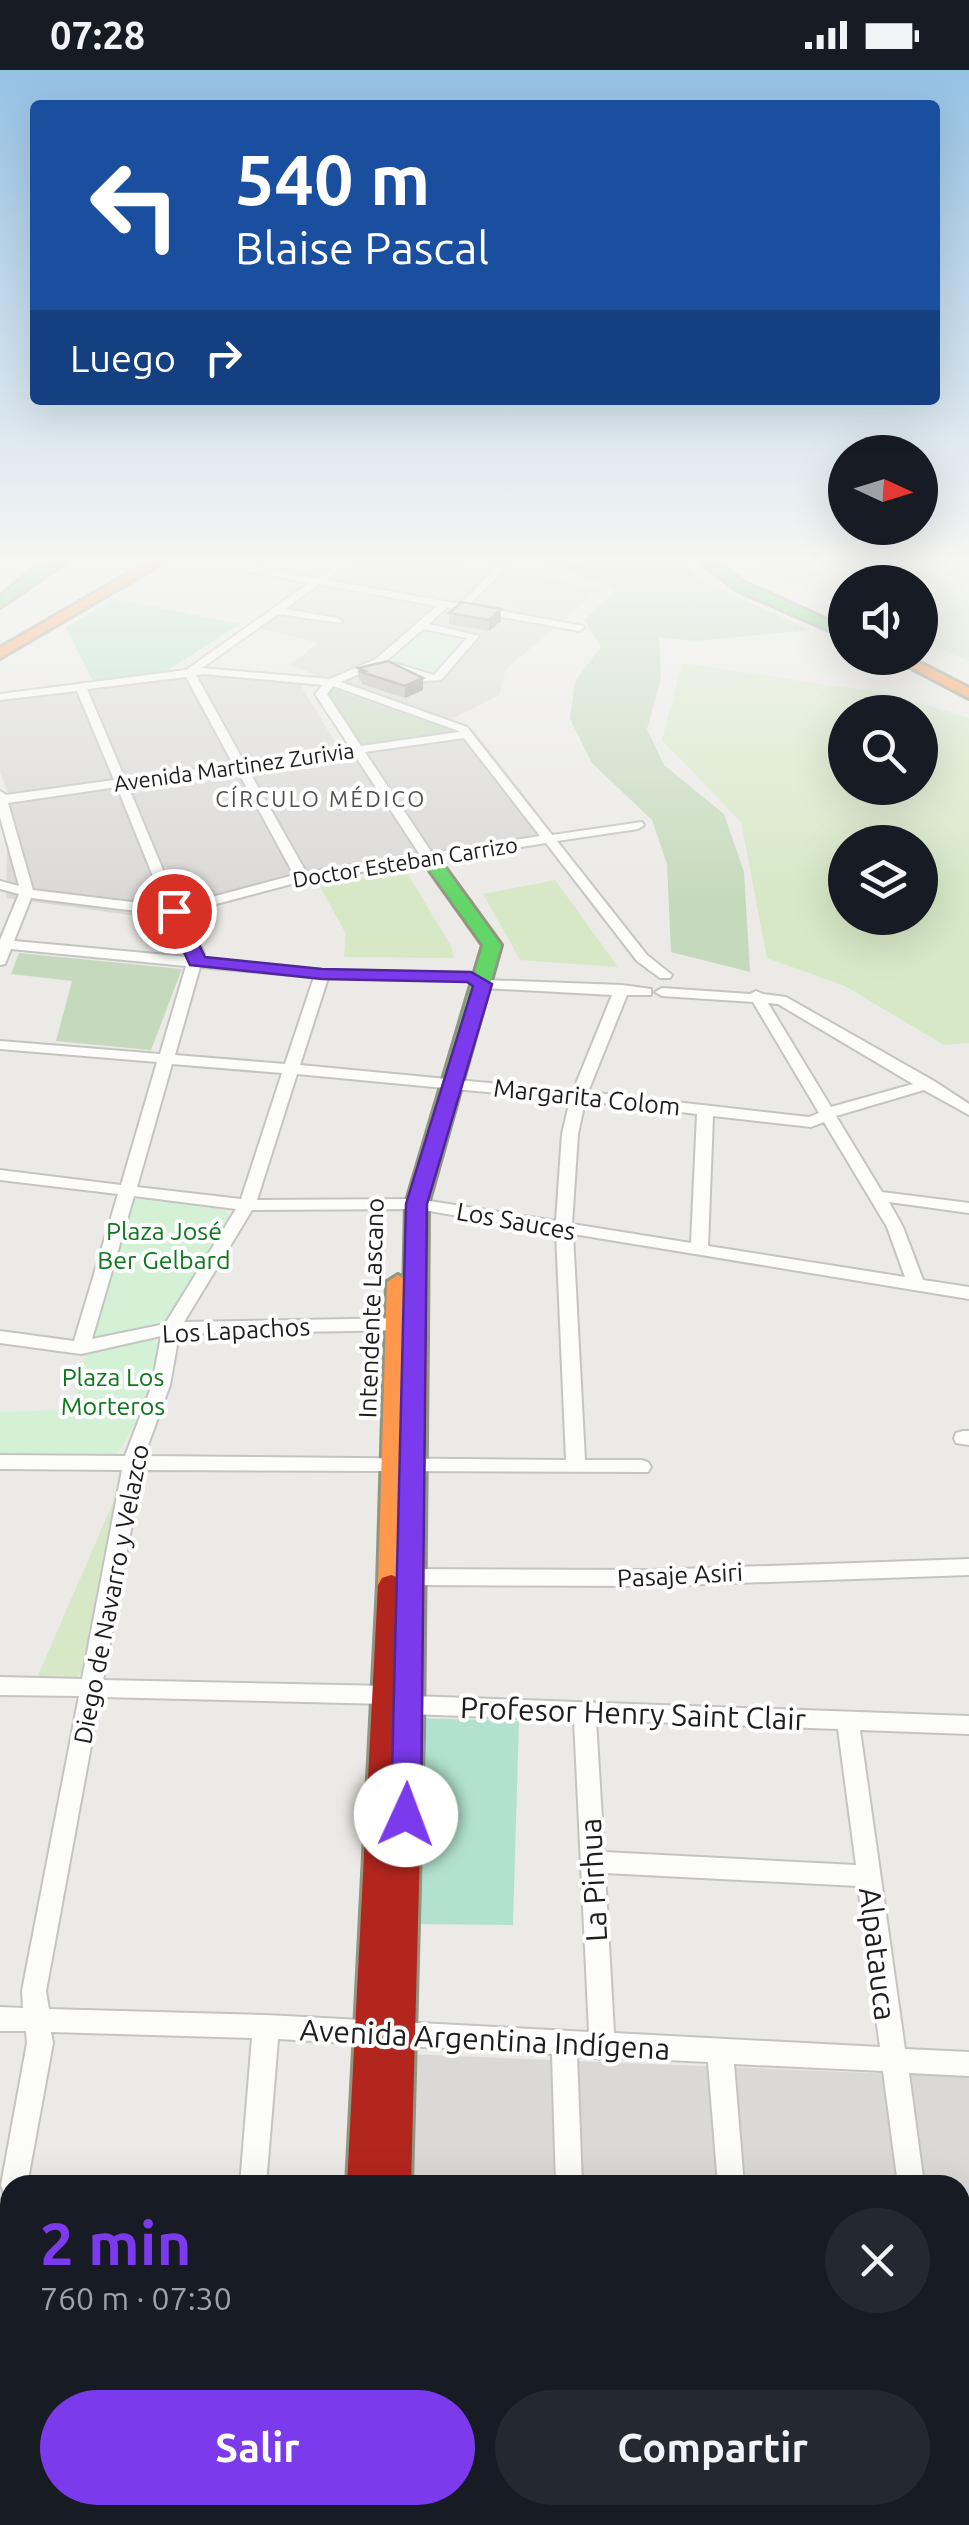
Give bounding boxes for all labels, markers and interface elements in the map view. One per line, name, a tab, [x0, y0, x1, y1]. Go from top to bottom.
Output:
text: 07:28	[50, 14, 145, 56]
icon: left	[70, 140, 200, 270]
text: 540 m	[235, 140, 430, 218]
text: Blaise Pascal	[235, 222, 489, 273]
icon: right	[196, 330, 251, 385]
text: Luego	[70, 337, 176, 379]
north arrow	[828, 435, 938, 545]
map controls	[828, 435, 938, 935]
button: sound	[828, 565, 938, 675]
button: search	[828, 695, 938, 805]
street label: Avenida Martinez Zurivia	[112, 737, 356, 796]
district label: CÍRCULO MÉDICO	[215, 785, 427, 811]
button: layers	[828, 825, 938, 935]
street label: Doctor Esteban Carrizo	[291, 831, 519, 892]
pin	[132, 869, 217, 954]
icon: arrive	[147, 884, 202, 939]
street label: Margarita Colom	[492, 1073, 682, 1121]
street label: Intendente Lascano	[353, 1197, 389, 1419]
street label: Los Sauces	[454, 1197, 578, 1245]
park label: Plaza José Ber Gelbard	[97, 1217, 231, 1274]
street label: Los Lapachos	[161, 1312, 311, 1348]
park label: Plaza Los Morteros	[61, 1363, 165, 1420]
street label: Diego de Navarro y Velazco	[68, 1442, 154, 1746]
street label: Pasaje Asiri	[616, 1558, 744, 1592]
street label: Profesor Henry Saint Clair	[459, 1690, 807, 1736]
position arrow	[354, 1763, 458, 1867]
street label: La Pirhua	[573, 1817, 613, 1943]
street label: Alpatauca	[853, 1885, 903, 2022]
street label: Avenida Argentina Indígena	[299, 2012, 671, 2066]
button: close	[825, 2208, 930, 2313]
text: 2 min	[40, 2209, 192, 2276]
text: 760 m · 07:30	[40, 2280, 232, 2316]
button: Salir	[40, 2390, 475, 2505]
button: Compartir	[495, 2390, 930, 2505]

